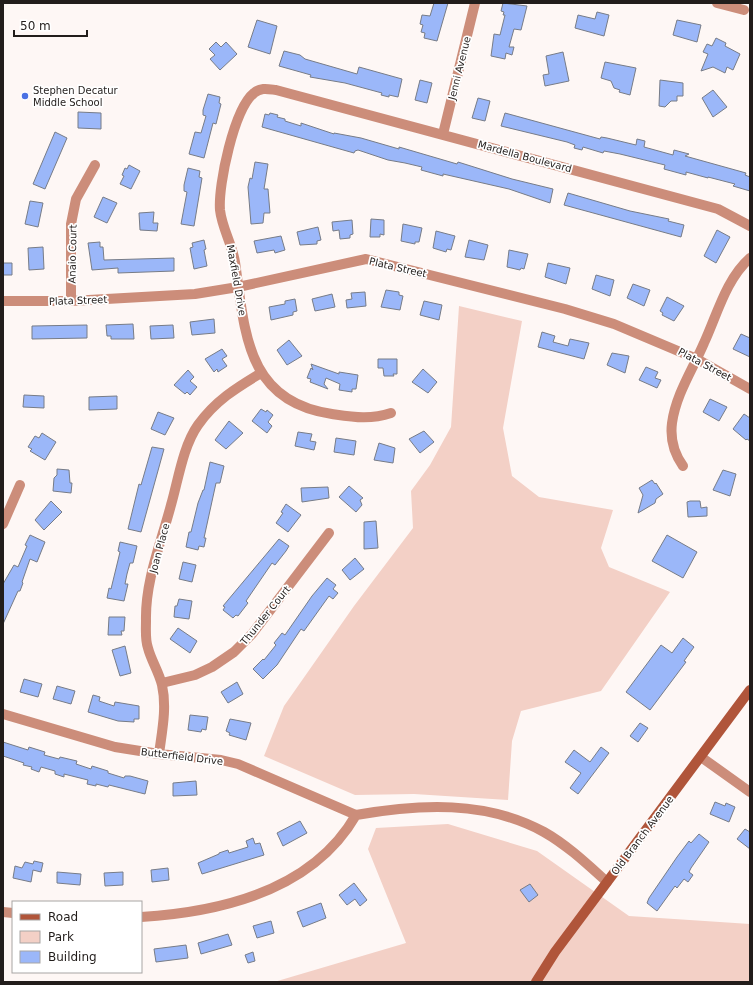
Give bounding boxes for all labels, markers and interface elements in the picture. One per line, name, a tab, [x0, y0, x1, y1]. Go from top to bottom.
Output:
scale bar	[14, 12, 87, 38]
text: 50 m	[20, 19, 51, 33]
street label: Jenni Avenue	[446, 35, 473, 102]
place label: Stephen Decatur Middle School	[33, 85, 119, 108]
marker: Stephen Decatur Middle School	[20, 91, 30, 101]
street label: Mardella Boulevard	[477, 139, 573, 174]
street label: Anaio Court	[66, 224, 79, 284]
street label: Maxfield Drive	[225, 244, 248, 317]
street label: Plata Street	[368, 256, 428, 279]
street label: Plata Street	[49, 294, 108, 307]
street label: Plata Street	[676, 346, 733, 383]
street label: Joan Place	[147, 522, 171, 575]
street label: Thunder Court	[238, 584, 292, 648]
street label: Butterfield Drive	[140, 746, 224, 767]
street label: Old Branch Avenue	[609, 794, 676, 877]
legend	[12, 901, 142, 973]
text: Road	[48, 910, 78, 924]
text: Park	[48, 930, 74, 944]
text: Building	[48, 950, 97, 964]

